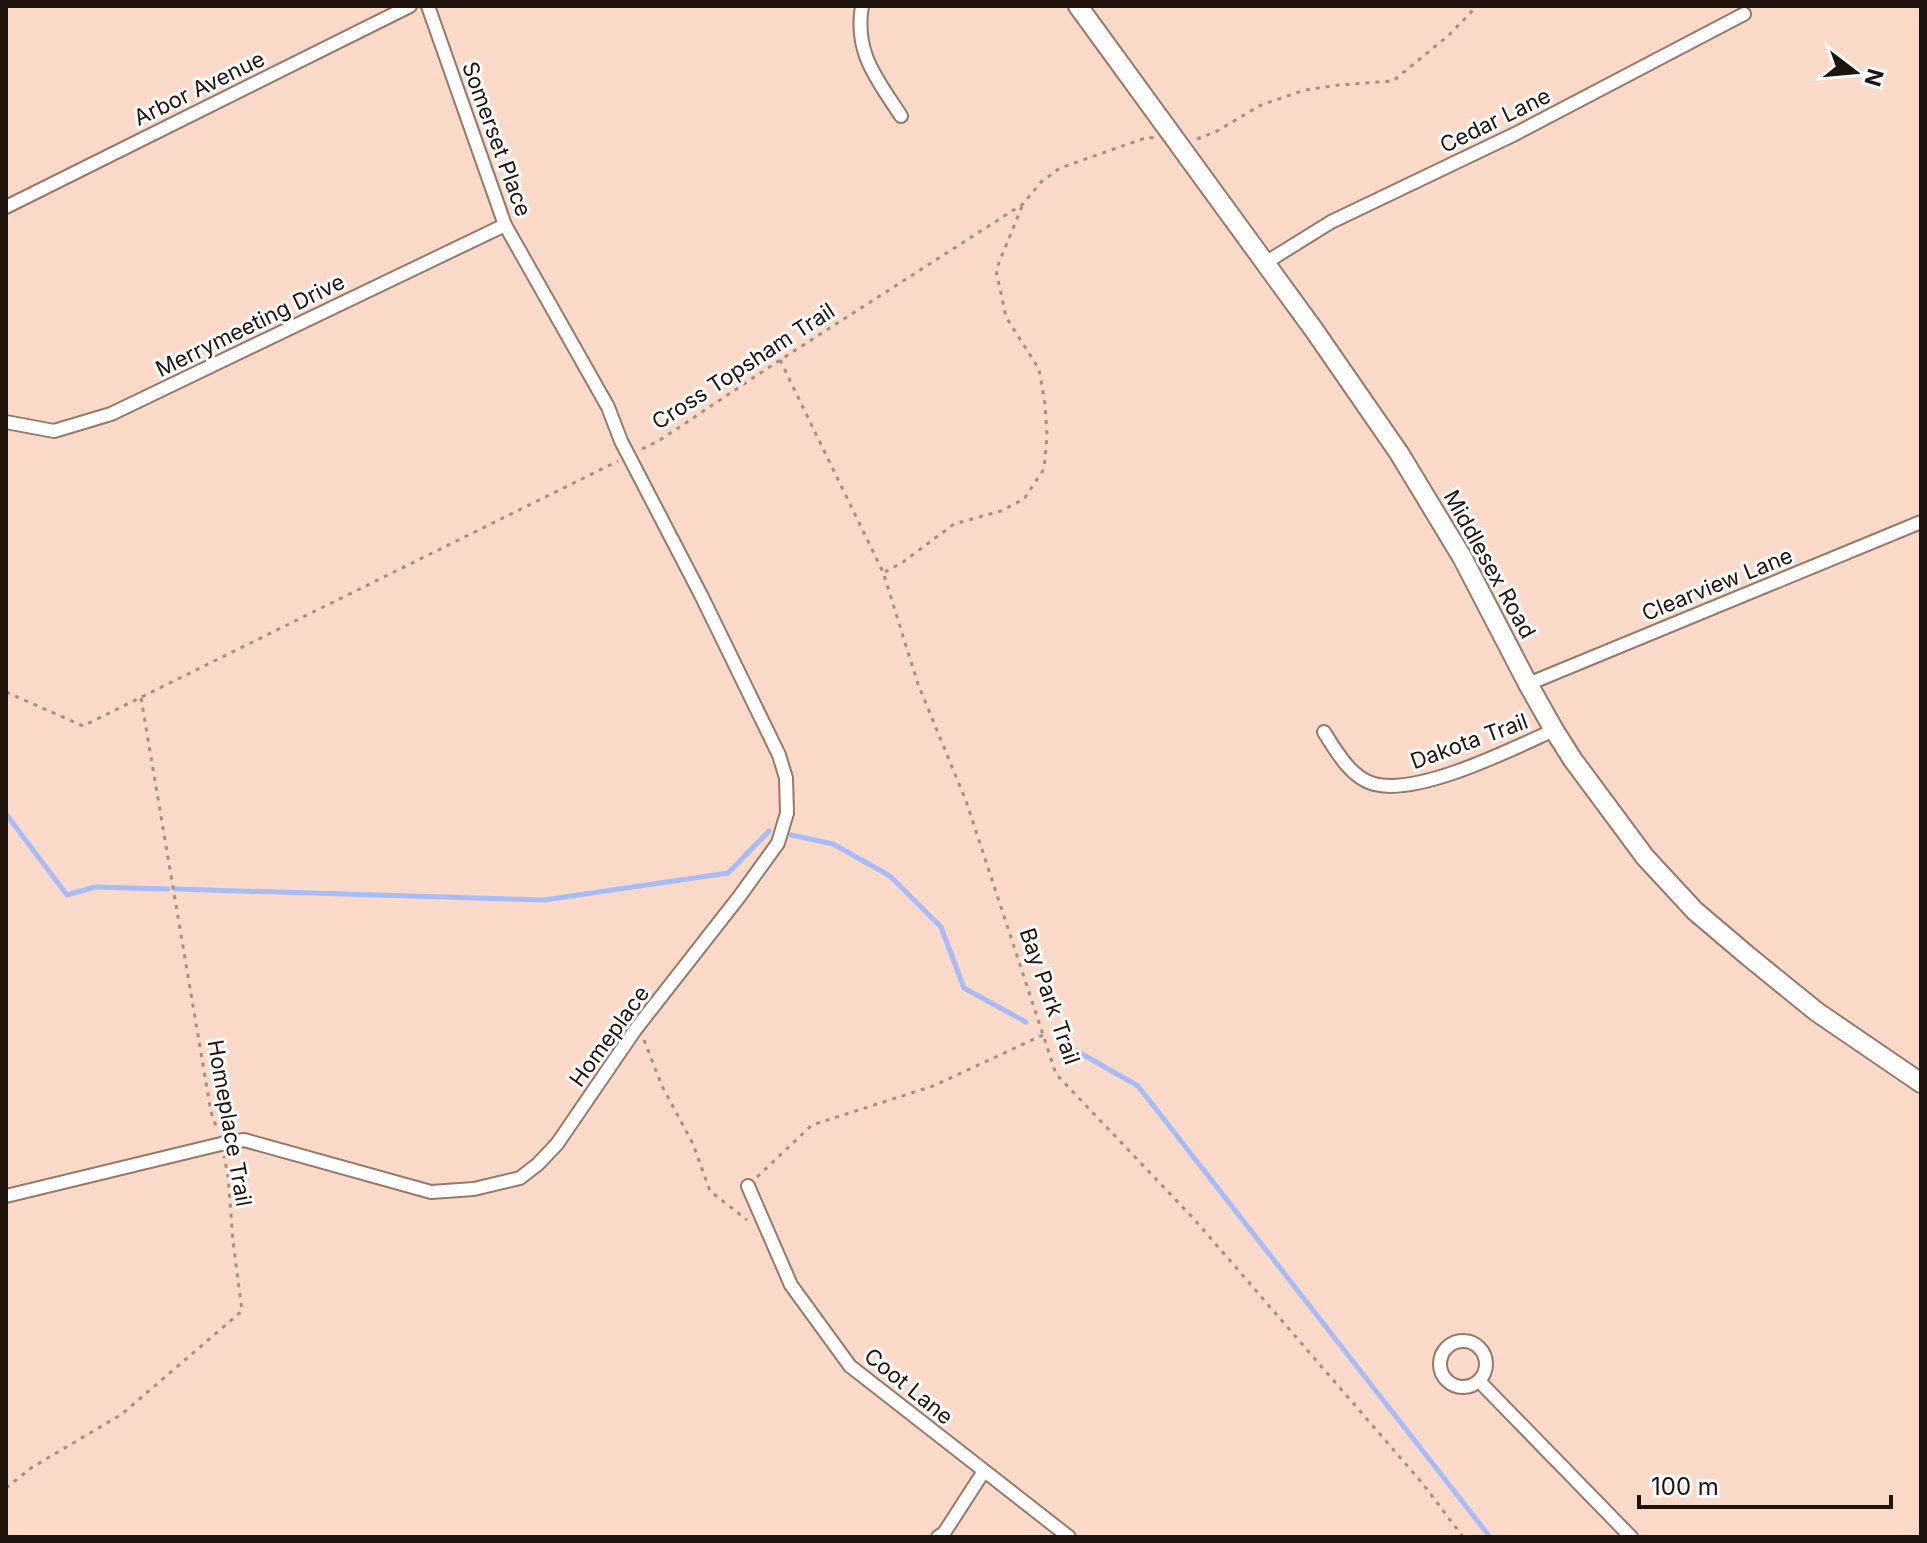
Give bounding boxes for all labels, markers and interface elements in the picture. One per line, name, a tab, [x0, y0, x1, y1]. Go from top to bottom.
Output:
north arrow	[1815, 32, 1895, 112]
street label: Arbor Avenue	[129, 45, 269, 131]
street label: Somerset Place	[457, 58, 537, 220]
text: N	[1859, 66, 1889, 89]
street label: Cedar Lane	[1435, 82, 1555, 158]
street label: Merrymeeting Drive	[151, 268, 349, 382]
street label: Cross Topsham Trail	[647, 297, 839, 435]
street label: Middlesex Road	[1439, 485, 1541, 643]
street label: Clearview Lane	[1638, 542, 1796, 626]
street label: Dakota Trail	[1407, 708, 1531, 774]
street label: Bay Park Trail	[1015, 924, 1085, 1068]
street label: Homeplace	[564, 981, 654, 1091]
street label: Homeplace Trail	[203, 1038, 257, 1208]
street label: Coot Lane	[859, 1342, 959, 1430]
scale bar	[1639, 1459, 1891, 1509]
text: 100 m	[1651, 1472, 1719, 1501]

